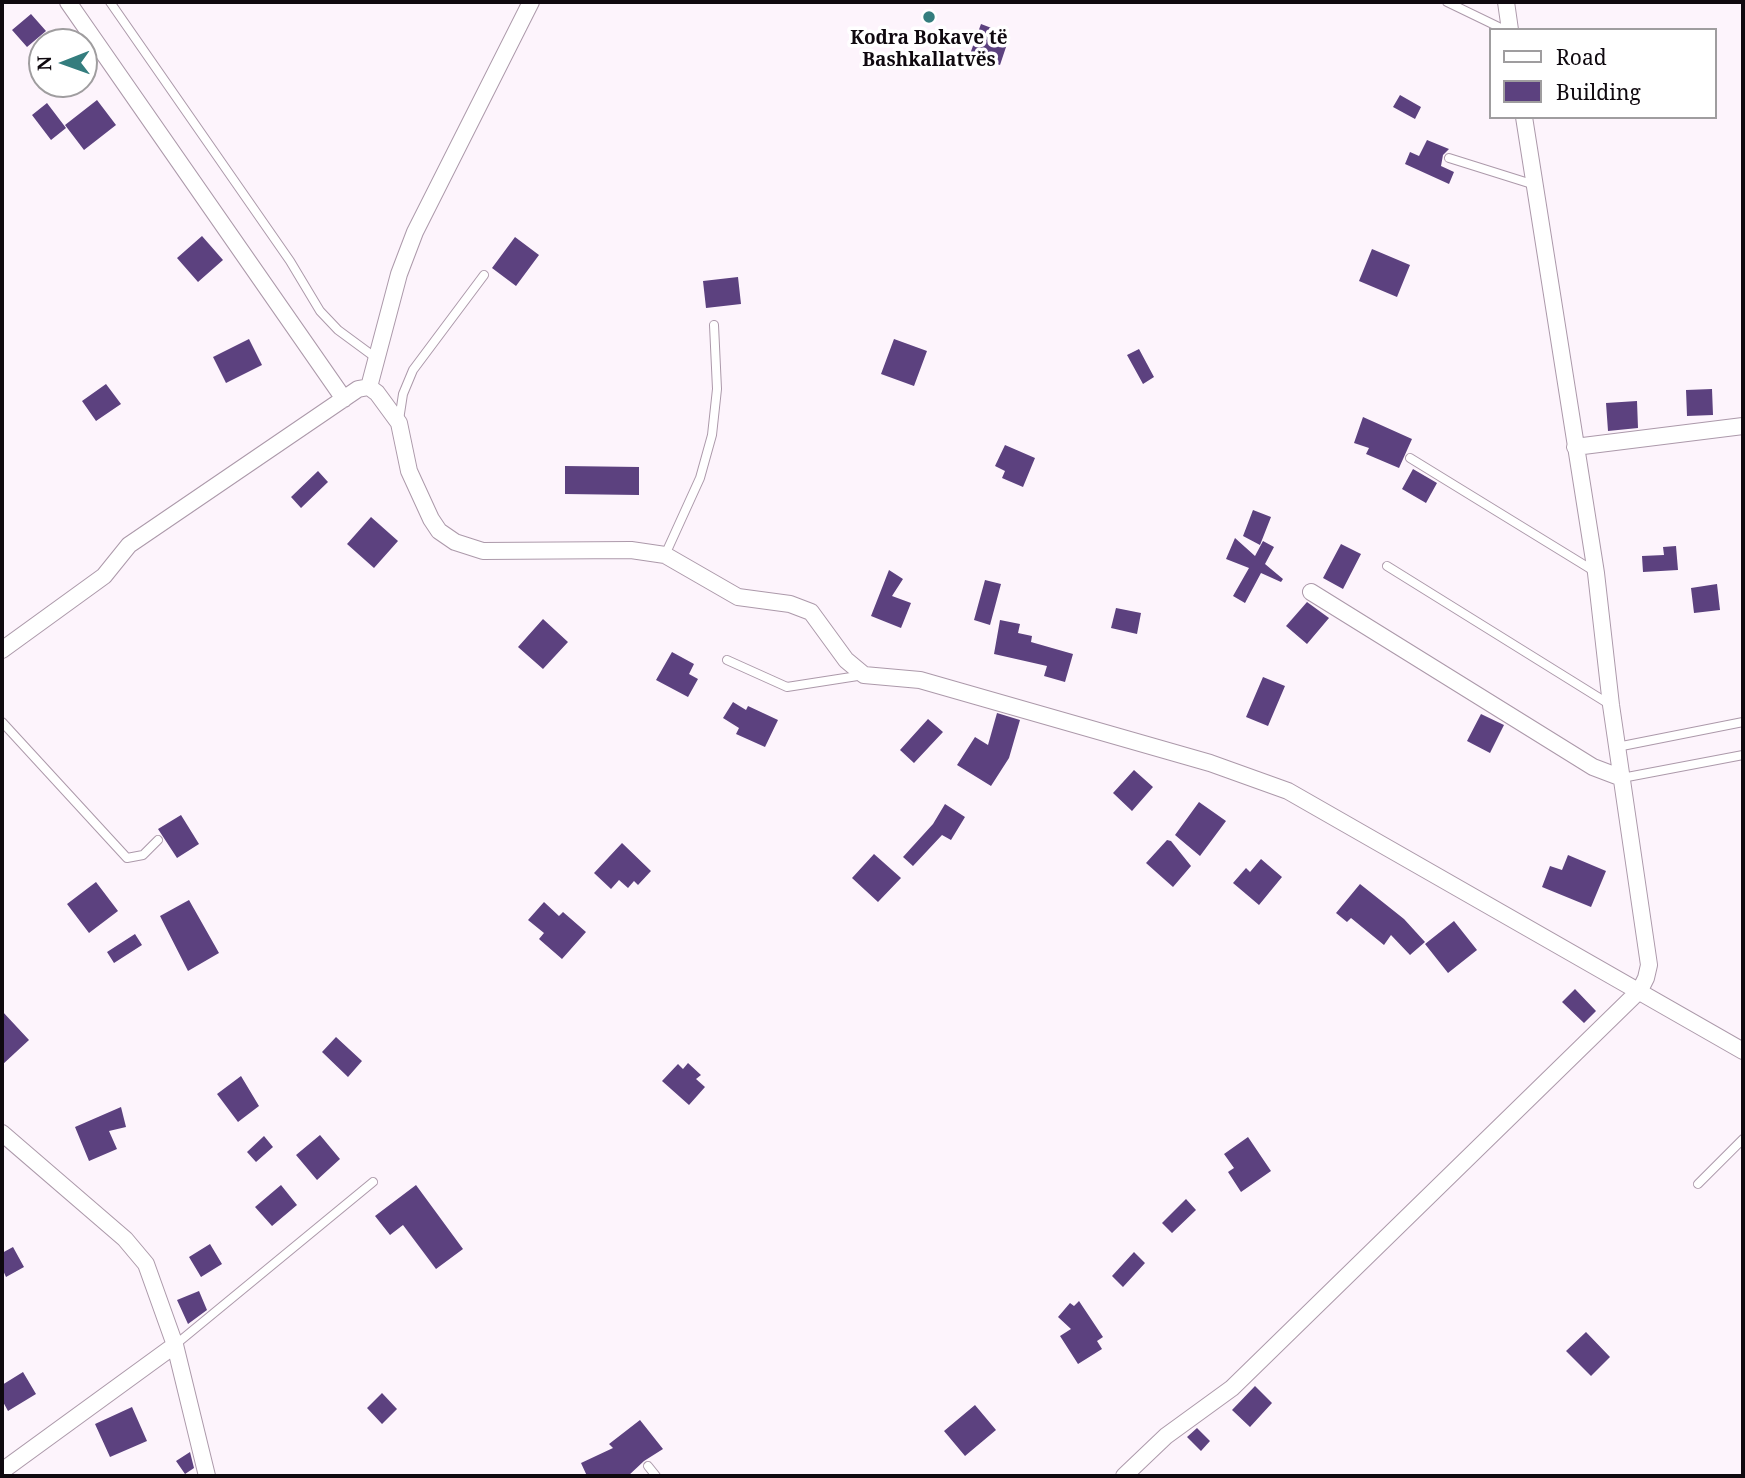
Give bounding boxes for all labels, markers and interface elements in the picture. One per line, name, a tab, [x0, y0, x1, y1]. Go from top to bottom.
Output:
marker: Kodra Bokave të Bashkallatvës	[921, 9, 937, 25]
north arrow	[28, 28, 98, 98]
place label: Kodra Bokave të Bashkallatvës	[850, 28, 1008, 72]
legend	[1490, 28, 1717, 119]
text: Road	[1556, 43, 1607, 71]
text: N	[31, 56, 57, 71]
text: Building	[1556, 78, 1641, 106]

